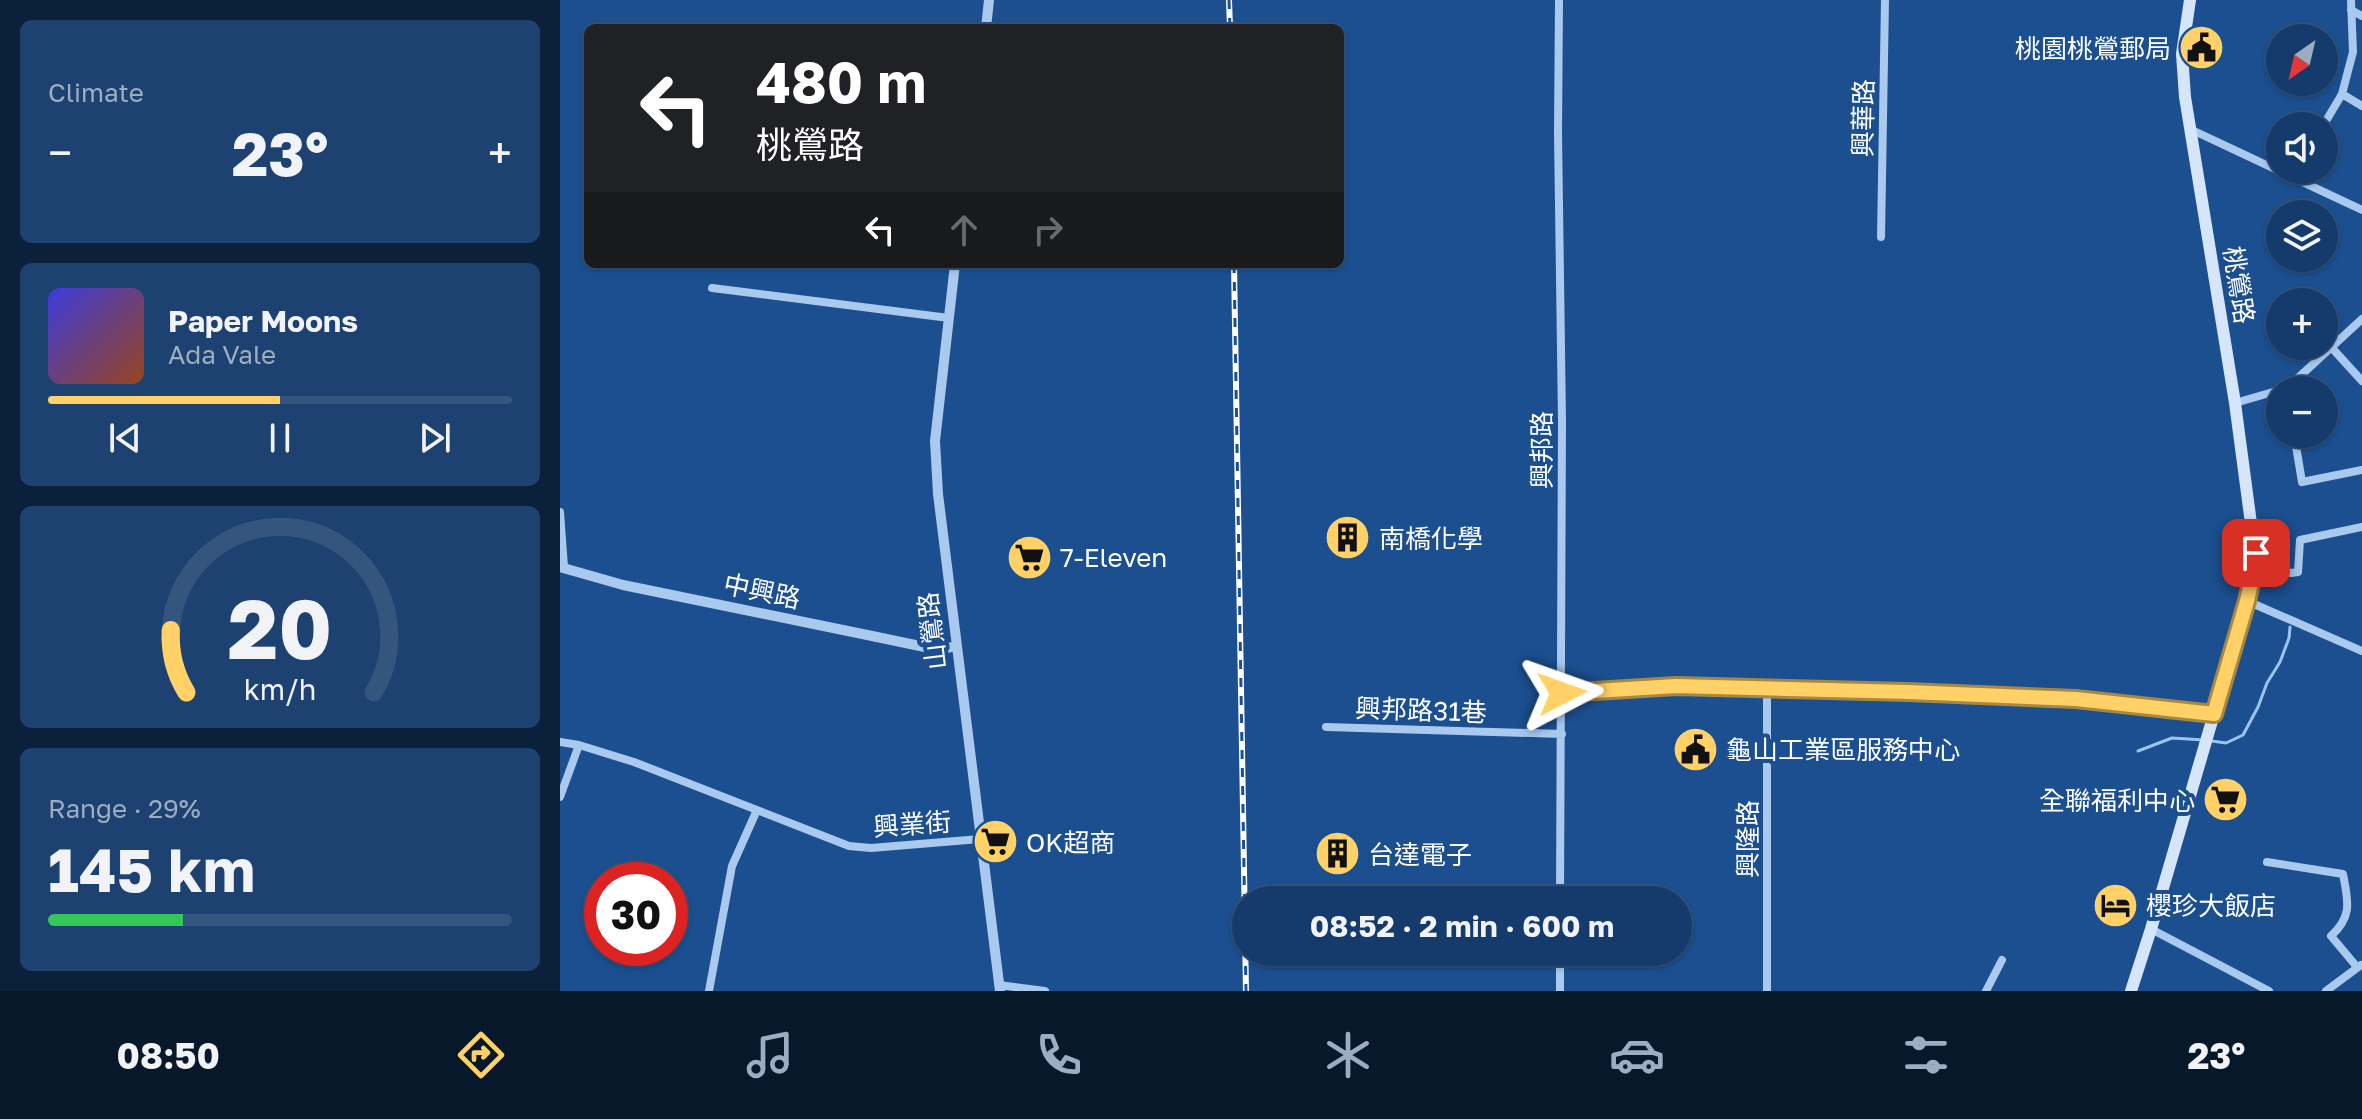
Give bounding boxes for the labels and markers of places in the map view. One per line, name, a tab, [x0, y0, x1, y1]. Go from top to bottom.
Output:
public building icon: 桃園桃鶯郵局	[2178, 24, 2226, 72]
place label: 桃園桃鶯郵局	[2015, 33, 2171, 64]
building icon: 南橋化學	[1324, 514, 1372, 562]
pin	[2222, 519, 2290, 587]
place label: 南橋化學	[1379, 523, 1483, 554]
supermarket icon: 7-Eleven	[1005, 533, 1053, 581]
place label: 7-Eleven	[1060, 542, 1167, 573]
public building icon: 龜山工業區服務中心	[1671, 725, 1719, 773]
place label: 龜山工業區服務中心	[1726, 734, 1960, 765]
supermarket icon: 全聯福利中心	[2202, 776, 2250, 824]
place label: 全聯福利中心	[2039, 785, 2195, 816]
supermarket icon: OK超商	[971, 818, 1019, 866]
place label: OK超商	[1026, 827, 1115, 858]
building icon: 台達電子	[1313, 830, 1361, 878]
place label: 台達電子	[1368, 839, 1472, 870]
hotel icon: 櫻珍大飯店	[2091, 881, 2139, 929]
place label: 櫻珍大飯店	[2146, 890, 2276, 921]

